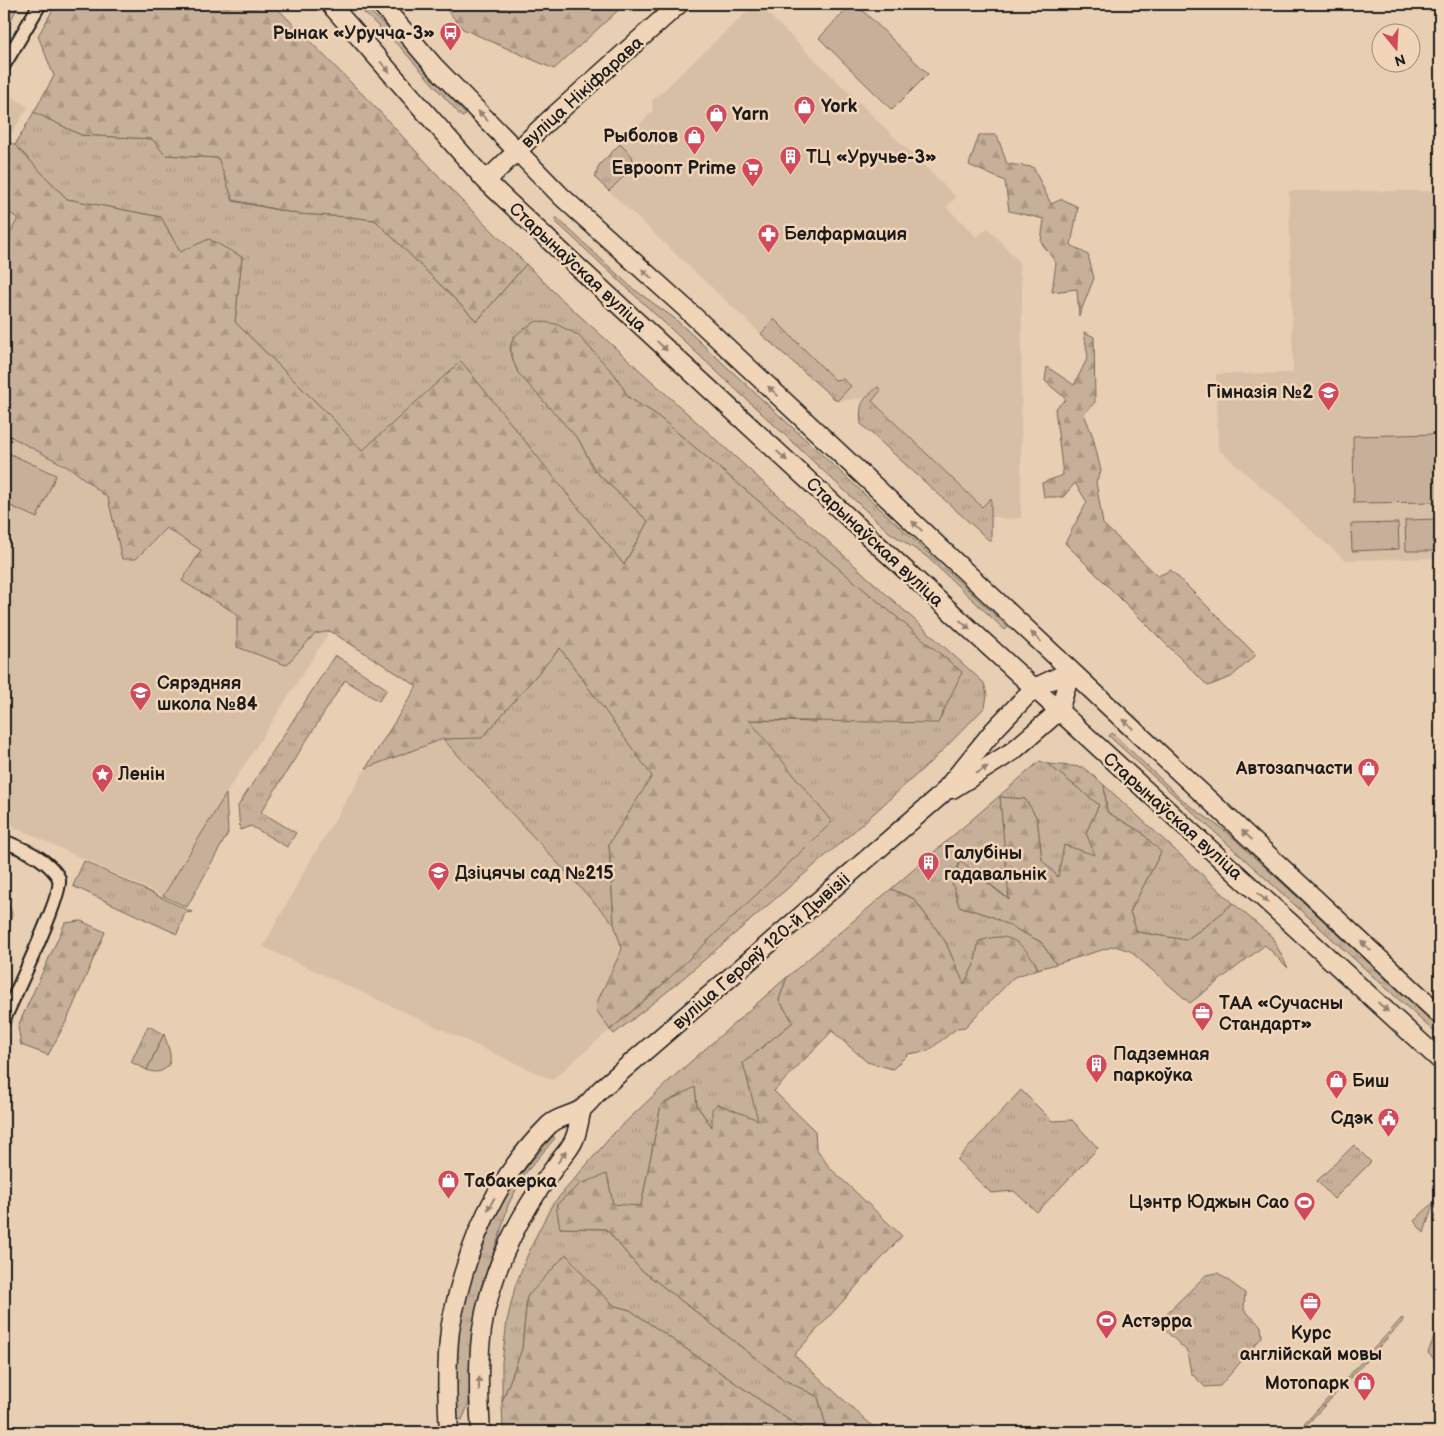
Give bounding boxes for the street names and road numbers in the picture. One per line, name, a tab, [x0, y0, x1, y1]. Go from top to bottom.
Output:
street label: вуліца Нікіфарава	[517, 32, 648, 153]
street label: Старынаўская вуліца	[505, 198, 651, 337]
street label: Старынаўская вуліца	[802, 473, 948, 612]
street label: Старынаўская вуліца	[1099, 748, 1247, 885]
street label: вуліца Герояў 120-й Дывізіі	[668, 869, 854, 1034]

